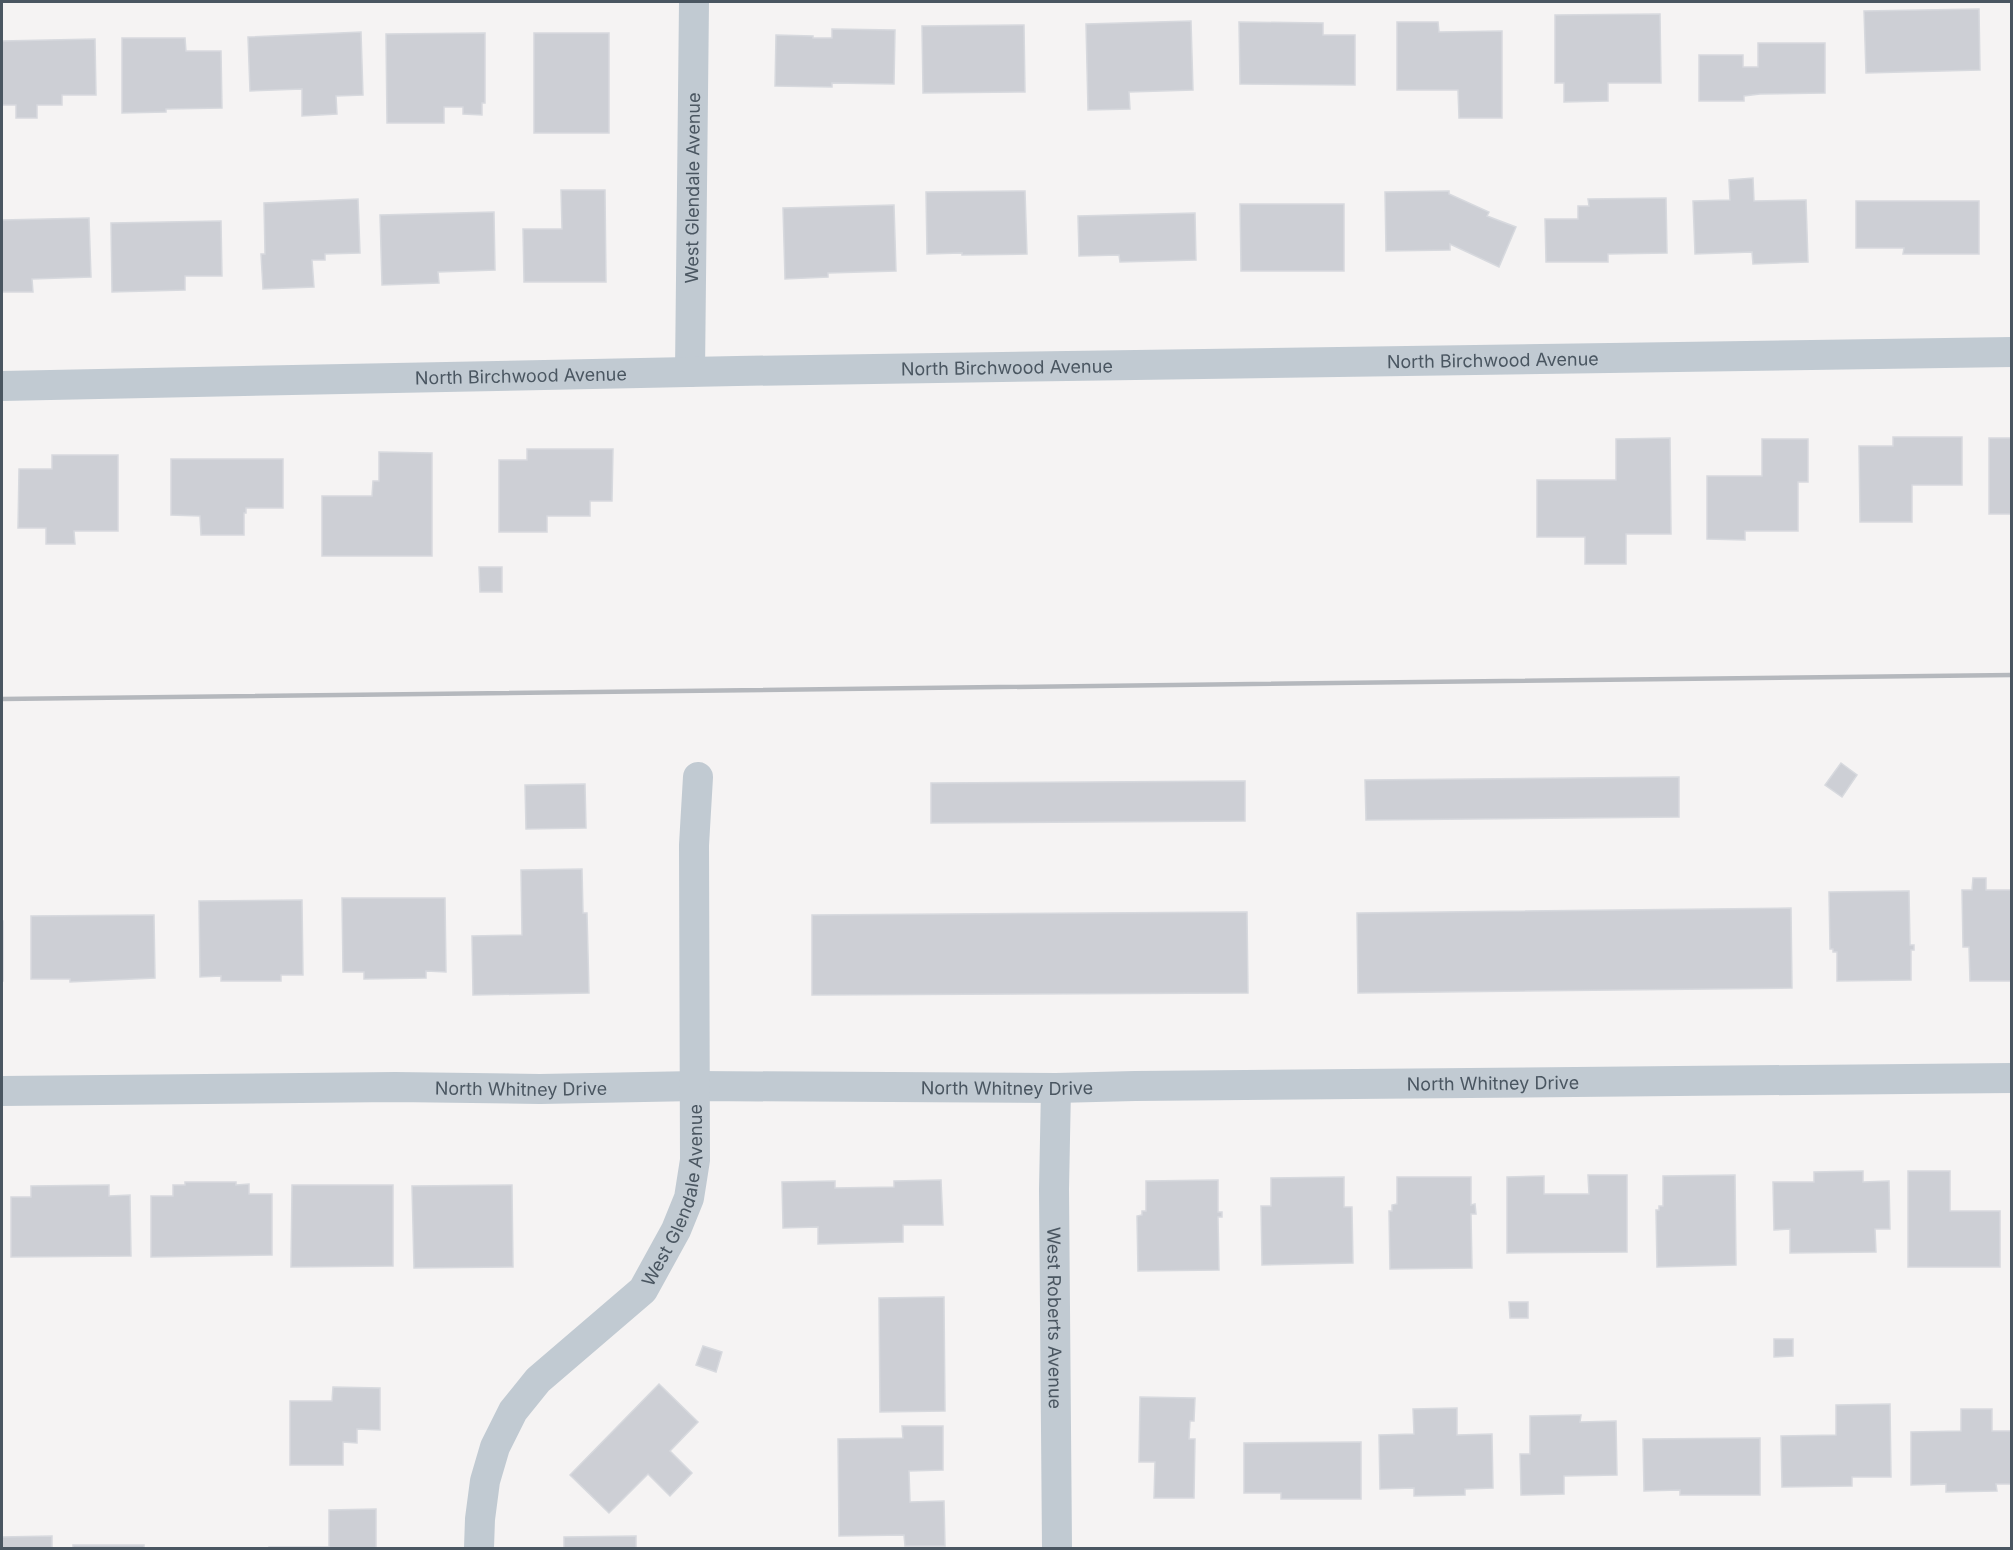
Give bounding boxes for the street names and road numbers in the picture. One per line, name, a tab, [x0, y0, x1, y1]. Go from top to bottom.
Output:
street label: West Glendale Avenue	[680, 92, 704, 284]
street label: North Birchwood Avenue	[1387, 348, 1599, 372]
street label: North Birchwood Avenue	[901, 355, 1113, 379]
street label: North Birchwood Avenue	[415, 363, 627, 388]
street label: North Whitney Drive	[1407, 1071, 1579, 1094]
street label: North Whitney Drive	[435, 1077, 607, 1100]
street label: North Whitney Drive	[921, 1077, 1093, 1099]
street label: West Glendale Avenue	[637, 1104, 706, 1290]
street label: West Roberts Avenue	[1044, 1227, 1066, 1409]

